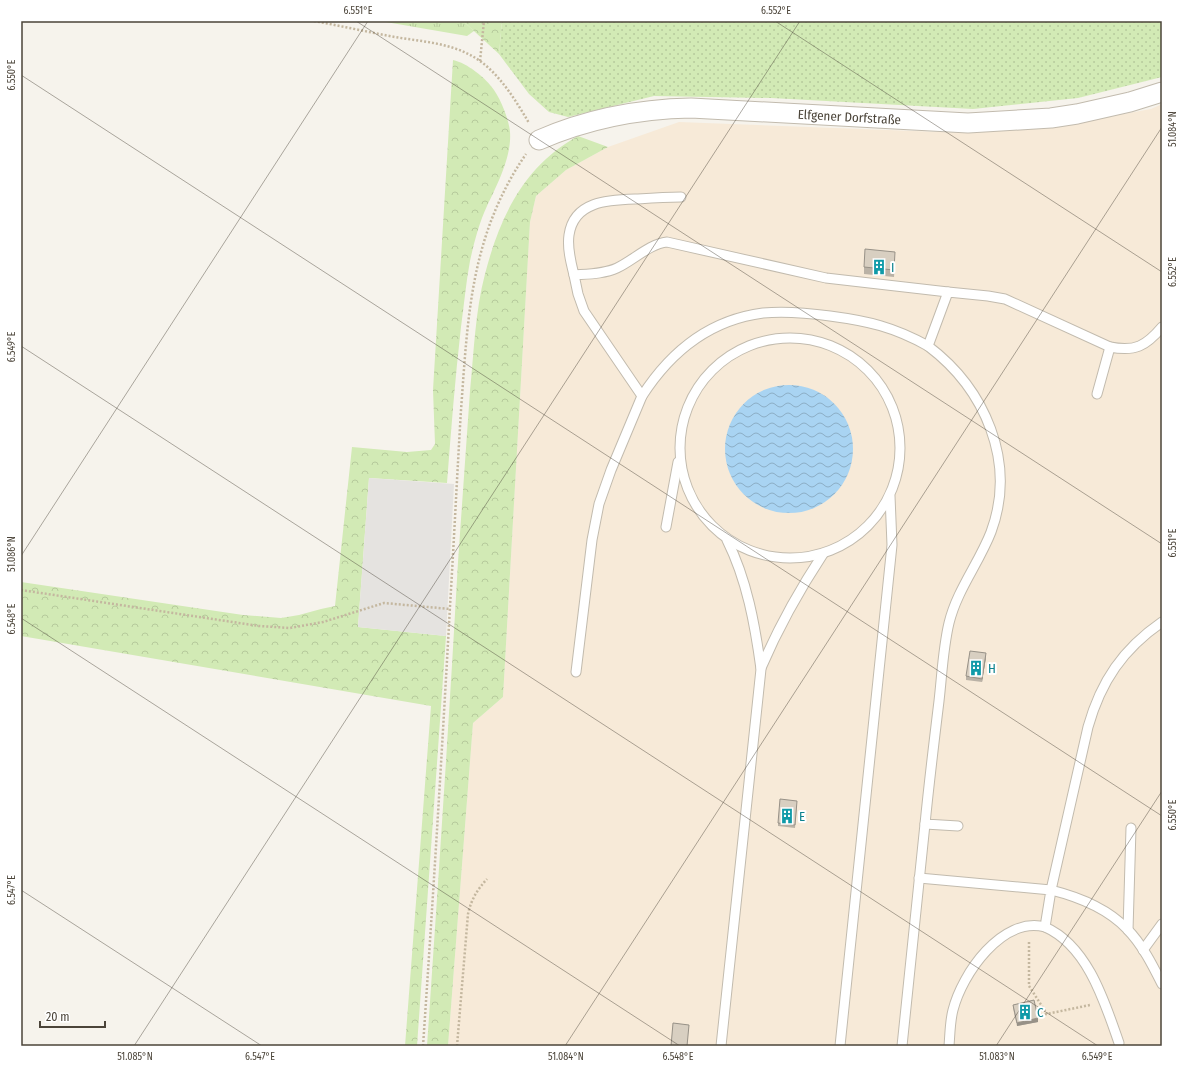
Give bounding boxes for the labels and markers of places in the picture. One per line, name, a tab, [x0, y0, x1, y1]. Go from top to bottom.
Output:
building icon: I	[870, 258, 888, 276]
place label: I	[891, 260, 894, 275]
building icon: H	[967, 659, 985, 677]
place label: H	[988, 661, 996, 676]
building icon: E	[778, 807, 796, 825]
place label: E	[799, 809, 805, 824]
building icon: C	[1016, 1003, 1034, 1021]
place label: C	[1037, 1005, 1044, 1020]

